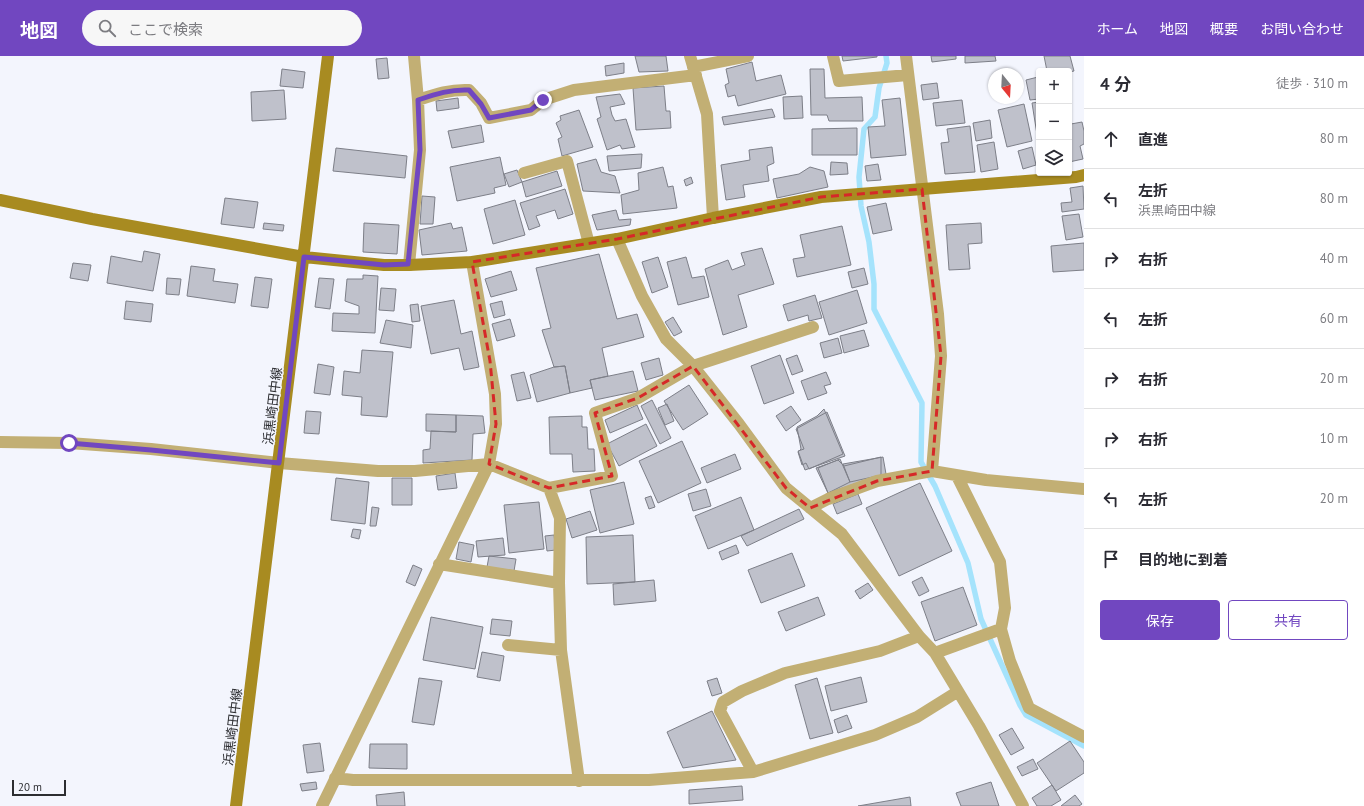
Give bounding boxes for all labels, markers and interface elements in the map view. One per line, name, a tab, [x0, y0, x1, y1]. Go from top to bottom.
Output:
search box	[82, 10, 362, 46]
icon: search	[96, 17, 118, 39]
text: 地図	[20, 18, 58, 42]
text: ここで検索	[128, 20, 203, 39]
text: ホーム	[1096, 20, 1138, 38]
text: 地図	[1160, 20, 1188, 38]
text: 概要	[1210, 20, 1238, 38]
text: お問い合わせ	[1260, 20, 1344, 38]
north arrow	[988, 68, 1024, 104]
map controls	[1036, 68, 1072, 176]
button: +	[1036, 68, 1072, 104]
text: 4 分	[1100, 73, 1131, 95]
text: 徒歩 · 310 m	[1276, 75, 1348, 92]
route end	[534, 91, 552, 109]
button: −	[1036, 104, 1072, 140]
icon: ahead	[1100, 128, 1122, 150]
text: 直進	[1138, 130, 1168, 149]
text: 80 m	[1320, 130, 1348, 147]
button: layers	[1036, 140, 1072, 176]
text: 左折	[1138, 181, 1168, 200]
icon: left	[1100, 188, 1122, 210]
text: 80 m	[1320, 190, 1348, 207]
text: 浜黒崎田中線	[1138, 202, 1216, 219]
icon: right	[1100, 248, 1122, 270]
text: 右折	[1138, 250, 1168, 269]
text: 40 m	[1320, 250, 1348, 267]
icon: left	[1100, 308, 1122, 330]
text: 左折	[1138, 310, 1168, 329]
text: 60 m	[1320, 310, 1348, 327]
street label: 浜黒崎田中線	[259, 366, 286, 446]
icon: right	[1100, 368, 1122, 390]
text: 右折	[1138, 370, 1168, 389]
text: 20 m	[1320, 370, 1348, 387]
icon: right	[1100, 428, 1122, 450]
text: 右折	[1138, 430, 1168, 449]
text: 10 m	[1320, 430, 1348, 447]
route start	[60, 434, 78, 452]
icon: left	[1100, 488, 1122, 510]
text: 左折	[1138, 490, 1168, 509]
text: 20 m	[1320, 490, 1348, 507]
icon: arrive	[1100, 548, 1122, 570]
text: 目的地に到着	[1138, 550, 1228, 569]
button: 保存	[1100, 600, 1220, 640]
button: 共有	[1228, 600, 1348, 640]
street label: 浜黒崎田中線	[219, 687, 246, 767]
scale bar	[12, 778, 66, 797]
text: 20 m	[18, 780, 42, 794]

